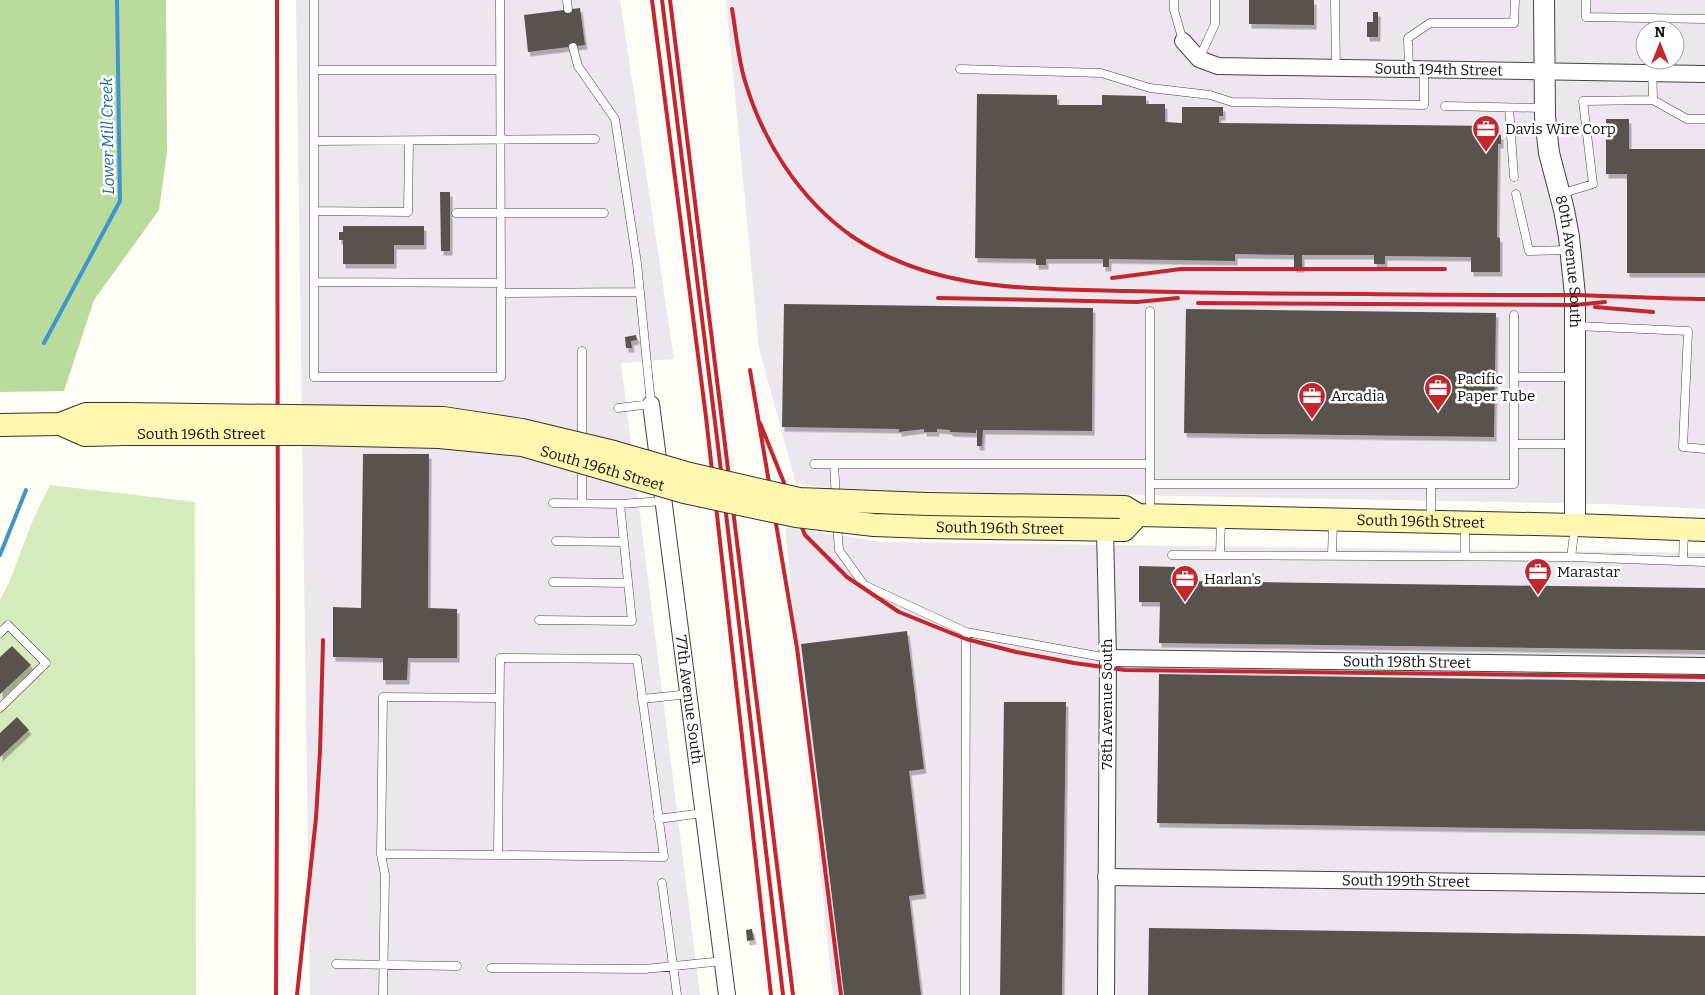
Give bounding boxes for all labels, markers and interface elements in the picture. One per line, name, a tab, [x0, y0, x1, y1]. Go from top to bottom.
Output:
north arrow	[1635, 20, 1685, 70]
text: N	[1655, 24, 1666, 41]
street label: South 194th Street	[1374, 60, 1503, 80]
water label: Lower Mill Creek	[97, 77, 118, 195]
office icon: Davis Wire Corp	[1471, 114, 1501, 153]
place label: Davis Wire Corp	[1505, 120, 1616, 138]
street label: 80th Avenue South	[1552, 193, 1584, 328]
place label: Pacific Paper Tube	[1457, 370, 1535, 405]
office icon: Pacific Paper Tube	[1423, 373, 1453, 412]
office icon: Arcadia	[1297, 381, 1327, 420]
place label: Arcadia	[1331, 387, 1385, 405]
street label: South 196th Street	[137, 425, 266, 443]
street label: South 196th Street	[538, 442, 667, 495]
street label: South 196th Street	[1356, 511, 1485, 532]
street label: South 196th Street	[936, 518, 1065, 538]
office icon: Marastar	[1523, 557, 1553, 596]
place label: Marastar	[1557, 563, 1620, 581]
office icon: Harlan's	[1170, 564, 1200, 603]
place label: Harlan's	[1204, 570, 1261, 588]
street label: 77th Avenue South	[672, 634, 706, 766]
street label: 78th Avenue South	[1098, 638, 1116, 769]
street label: South 198th Street	[1343, 652, 1472, 672]
street label: South 199th Street	[1342, 871, 1471, 891]

